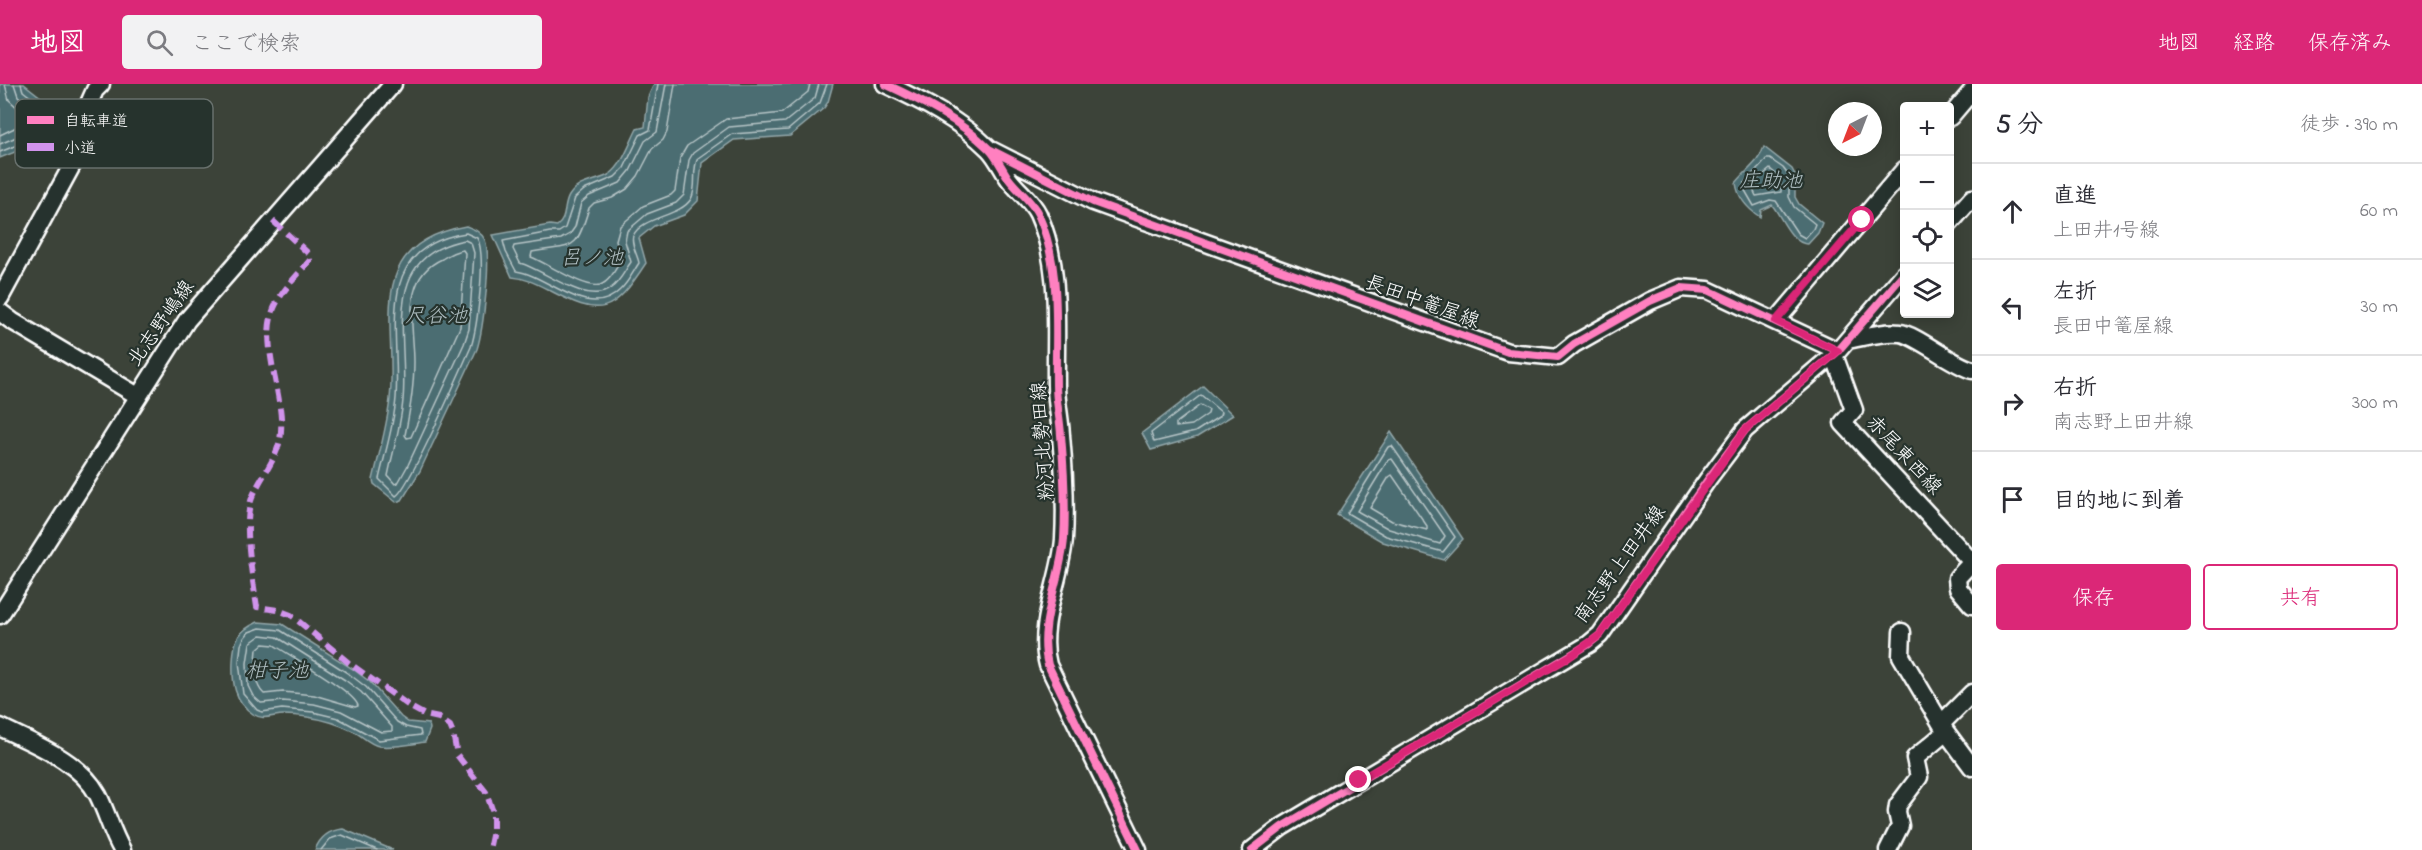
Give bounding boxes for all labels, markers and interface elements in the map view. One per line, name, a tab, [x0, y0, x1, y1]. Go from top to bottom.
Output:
search box	[122, 15, 542, 69]
text: 地図	[30, 24, 86, 65]
icon: search	[143, 26, 176, 59]
text: ここで検索	[191, 29, 301, 61]
text: 地図	[2158, 29, 2200, 59]
text: 経路	[2233, 29, 2275, 59]
text: 保存済み	[2308, 29, 2392, 59]
legend	[15, 99, 213, 168]
north arrow	[1828, 102, 1882, 156]
map controls	[1900, 102, 1954, 318]
button: +	[1900, 102, 1954, 156]
text: 5 分	[1996, 107, 2043, 145]
text: 自転車道	[64, 110, 128, 134]
text: 徒歩 · 390 m	[2300, 111, 2398, 140]
text: 小道	[64, 137, 96, 161]
button: −	[1900, 156, 1954, 210]
water label: 庄助池	[1740, 167, 1803, 197]
text: 直進	[2053, 181, 2097, 213]
icon: ahead	[1996, 195, 2029, 228]
text: 60 m	[2360, 197, 2398, 226]
route start	[1848, 206, 1874, 232]
button: locate	[1900, 210, 1954, 264]
text: 上田井1号線	[2053, 217, 2159, 246]
water label: 呂ノ池	[561, 244, 624, 274]
button: layers	[1900, 264, 1954, 318]
street label: 長田中篭屋線	[1361, 269, 1483, 337]
street label: 北志野嶋線	[121, 275, 203, 373]
text: 左折	[2053, 277, 2097, 309]
icon: left	[1996, 291, 2029, 324]
text: 30 m	[2361, 293, 2398, 322]
water label: 尺谷池	[405, 302, 468, 332]
text: 長田中篭屋線	[2053, 313, 2173, 342]
text: 右折	[2053, 373, 2097, 405]
street label: 粉河北勢田線	[1025, 380, 1063, 502]
icon: right	[1996, 387, 2029, 420]
text: 300 m	[2352, 389, 2398, 418]
text: 南志野上田井線	[2053, 409, 2193, 438]
street label: 赤尾東西線	[1858, 410, 1948, 502]
icon: arrive	[1996, 483, 2029, 516]
text: 目的地に到着	[2053, 486, 2185, 518]
street label: 南志野上田井線	[1568, 500, 1674, 630]
button: 保存	[1996, 564, 2191, 630]
button: 共有	[2203, 564, 2398, 630]
water label: 柑子池	[246, 657, 309, 687]
route end	[1345, 766, 1371, 792]

